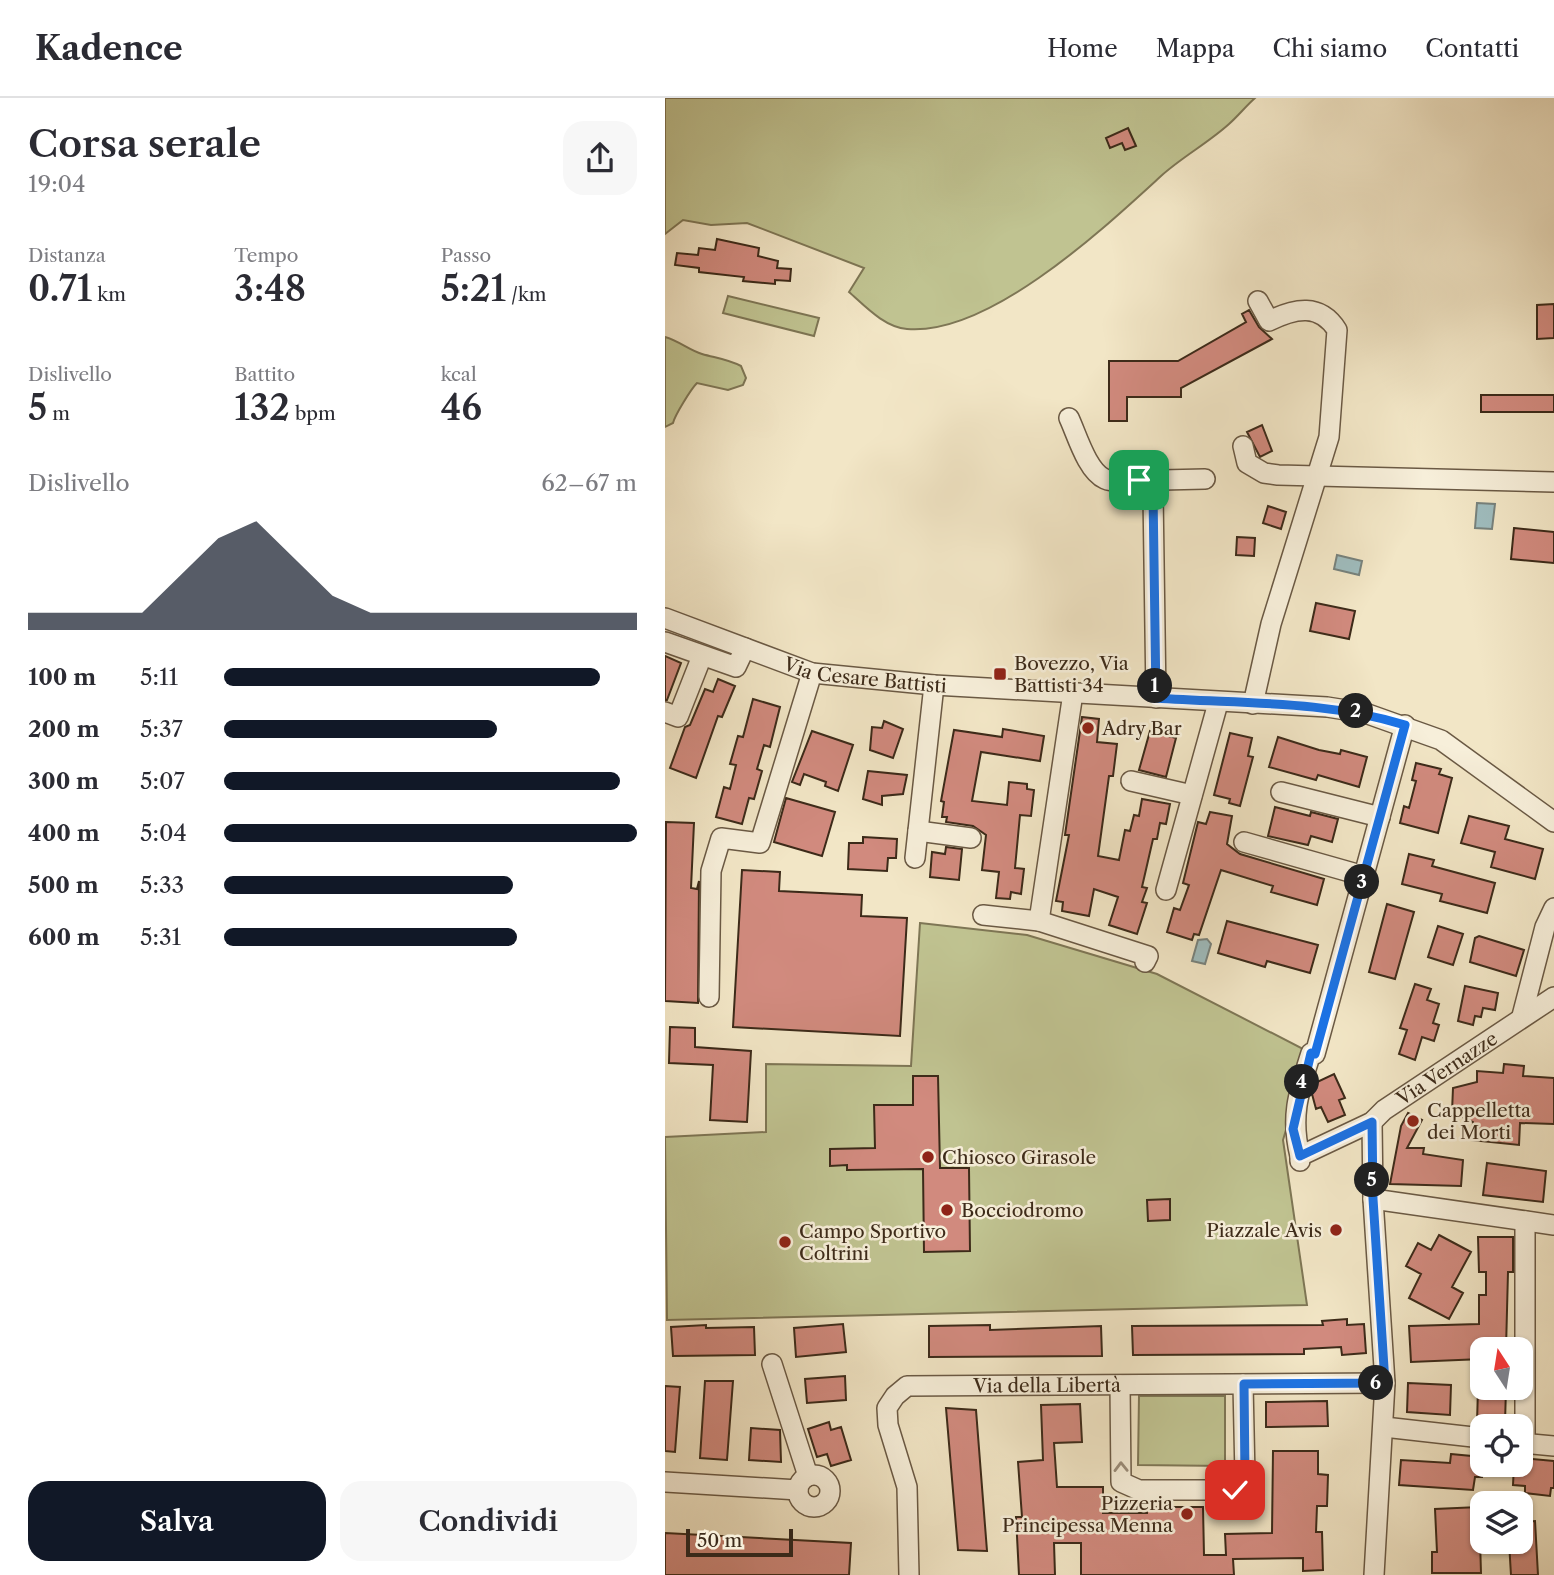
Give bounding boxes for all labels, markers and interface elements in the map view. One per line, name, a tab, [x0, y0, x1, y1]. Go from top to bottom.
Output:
text: Kadence	[35, 28, 183, 69]
text: Home	[1047, 34, 1118, 63]
text: Mappa	[1156, 34, 1235, 63]
text: Chi siamo	[1273, 34, 1387, 63]
text: Contatti	[1425, 34, 1519, 63]
text: Corsa serale	[28, 120, 261, 167]
button: share	[563, 121, 637, 195]
text: 19:04	[28, 170, 85, 198]
text: Distanza	[28, 244, 106, 267]
text: Tempo	[234, 244, 298, 267]
text: Passo	[441, 244, 491, 267]
text: 0.71	[28, 267, 92, 310]
text: 3:48	[234, 267, 306, 310]
text: 5:21	[441, 267, 506, 310]
text: km	[92, 283, 126, 306]
text: /km	[506, 283, 547, 306]
text: Dislivello	[28, 363, 112, 386]
text: Battito	[234, 363, 295, 386]
text: kcal	[441, 363, 477, 386]
text: 5	[28, 386, 47, 429]
text: 132	[234, 386, 290, 429]
text: 46	[441, 386, 482, 429]
text: m	[47, 402, 70, 425]
text: bpm	[290, 402, 336, 425]
pin	[1109, 450, 1169, 510]
icon: arrive	[1120, 461, 1158, 499]
text: Dislivello	[28, 469, 130, 497]
text: 62–67 m	[541, 469, 637, 497]
street label: Via Cesare Battisti	[779, 652, 948, 698]
place label: Bovezzo, Via Battisti 34	[1014, 652, 1129, 697]
text: 100 m	[28, 663, 96, 691]
text: 5:11	[140, 663, 178, 691]
marker: Bovezzo, Via Battisti 34	[992, 666, 1008, 682]
pin: 1	[1137, 668, 1173, 704]
text: 1	[1150, 674, 1159, 697]
pin: 2	[1339, 694, 1373, 728]
text: 2	[1350, 699, 1361, 722]
text: 200 m	[28, 715, 100, 743]
text: 5:37	[140, 715, 183, 743]
place label: Adry Bar	[1101, 717, 1182, 740]
marker: Adry Bar	[1080, 720, 1096, 736]
text: 300 m	[28, 767, 99, 795]
text: 5:07	[140, 767, 185, 795]
text: 400 m	[28, 819, 100, 847]
text: 5:04	[140, 819, 187, 847]
pin: 3	[1345, 864, 1379, 900]
text: 3	[1356, 870, 1367, 893]
text: 500 m	[28, 871, 99, 899]
text: 5:33	[140, 871, 184, 899]
text: 600 m	[28, 923, 100, 951]
text: 5:31	[140, 923, 181, 951]
street label: Via Vernazze	[1391, 1027, 1502, 1111]
pin: 4	[1285, 1065, 1319, 1100]
text: 4	[1296, 1070, 1307, 1093]
place label: Cappelletta dei Morti	[1427, 1099, 1531, 1144]
marker: Cappelletta dei Morti	[1405, 1113, 1421, 1129]
place label: Chiosco Girasole	[942, 1146, 1096, 1169]
marker: Chiosco Girasole	[920, 1149, 936, 1165]
pin: 5	[1355, 1162, 1389, 1198]
text: 5	[1366, 1168, 1377, 1191]
place label: Bocciodromo	[961, 1199, 1084, 1222]
marker: Bocciodromo	[939, 1202, 955, 1218]
place label: Piazzale Avis	[1206, 1219, 1322, 1242]
place label: Campo Sportivo Coltrini	[799, 1220, 946, 1265]
marker: Piazzale Avis	[1328, 1222, 1344, 1238]
marker: Campo Sportivo Coltrini	[777, 1234, 793, 1250]
north arrow	[1470, 1337, 1533, 1400]
map controls	[1470, 1337, 1533, 1554]
pin: 6	[1359, 1366, 1393, 1400]
text: 6	[1370, 1371, 1381, 1394]
street label: Via della Libertà	[972, 1374, 1121, 1398]
button: locate	[1470, 1414, 1533, 1477]
pin	[1205, 1460, 1265, 1520]
one-way arrow	[1113, 1461, 1128, 1472]
icon: check	[1216, 1471, 1254, 1509]
button: Salva	[28, 1481, 326, 1561]
button: Condividi	[340, 1481, 637, 1561]
button: layers	[1470, 1491, 1533, 1554]
place label: Pizzeria Principessa Menna	[1002, 1492, 1173, 1537]
marker: Pizzeria Principessa Menna	[1179, 1506, 1195, 1522]
scale bar	[686, 1526, 793, 1558]
text: 50 m	[697, 1529, 742, 1552]

